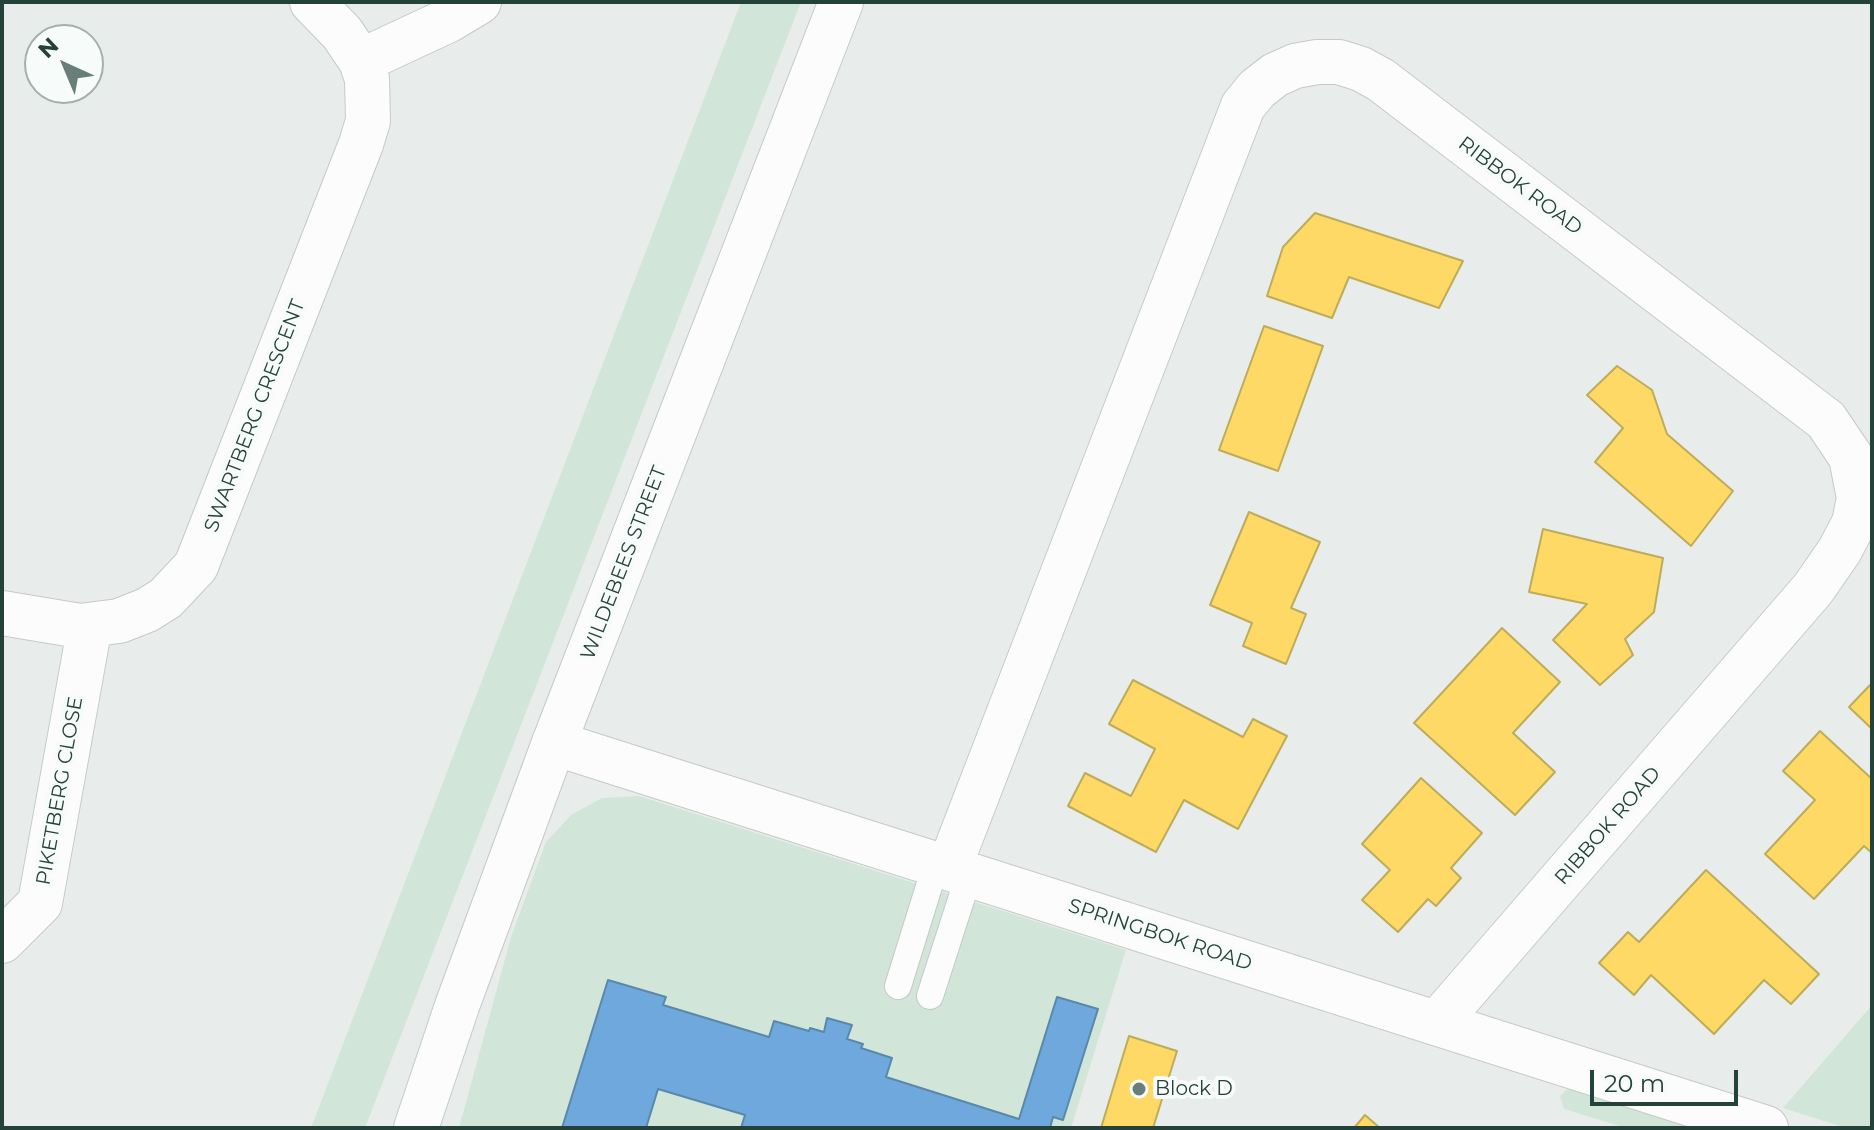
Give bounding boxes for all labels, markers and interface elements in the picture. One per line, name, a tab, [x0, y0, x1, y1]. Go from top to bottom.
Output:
north arrow	[24, 24, 104, 104]
text: N	[33, 32, 64, 64]
street label: RIBBOK ROAD	[1453, 132, 1587, 240]
street label: SWARTBERG CRESCENT	[200, 296, 310, 536]
street label: WILDEBEES STREET	[576, 463, 672, 663]
street label: PIKETBERG CLOSE	[32, 695, 88, 887]
street label: RIBBOK ROAD	[1550, 762, 1666, 890]
street label: SPRINGBOK ROAD	[1065, 894, 1255, 976]
scale bar	[1594, 1054, 1742, 1104]
text: 20 m	[1604, 1069, 1665, 1098]
place label: Block D	[1155, 1077, 1233, 1101]
marker: Block D	[1130, 1080, 1148, 1098]

